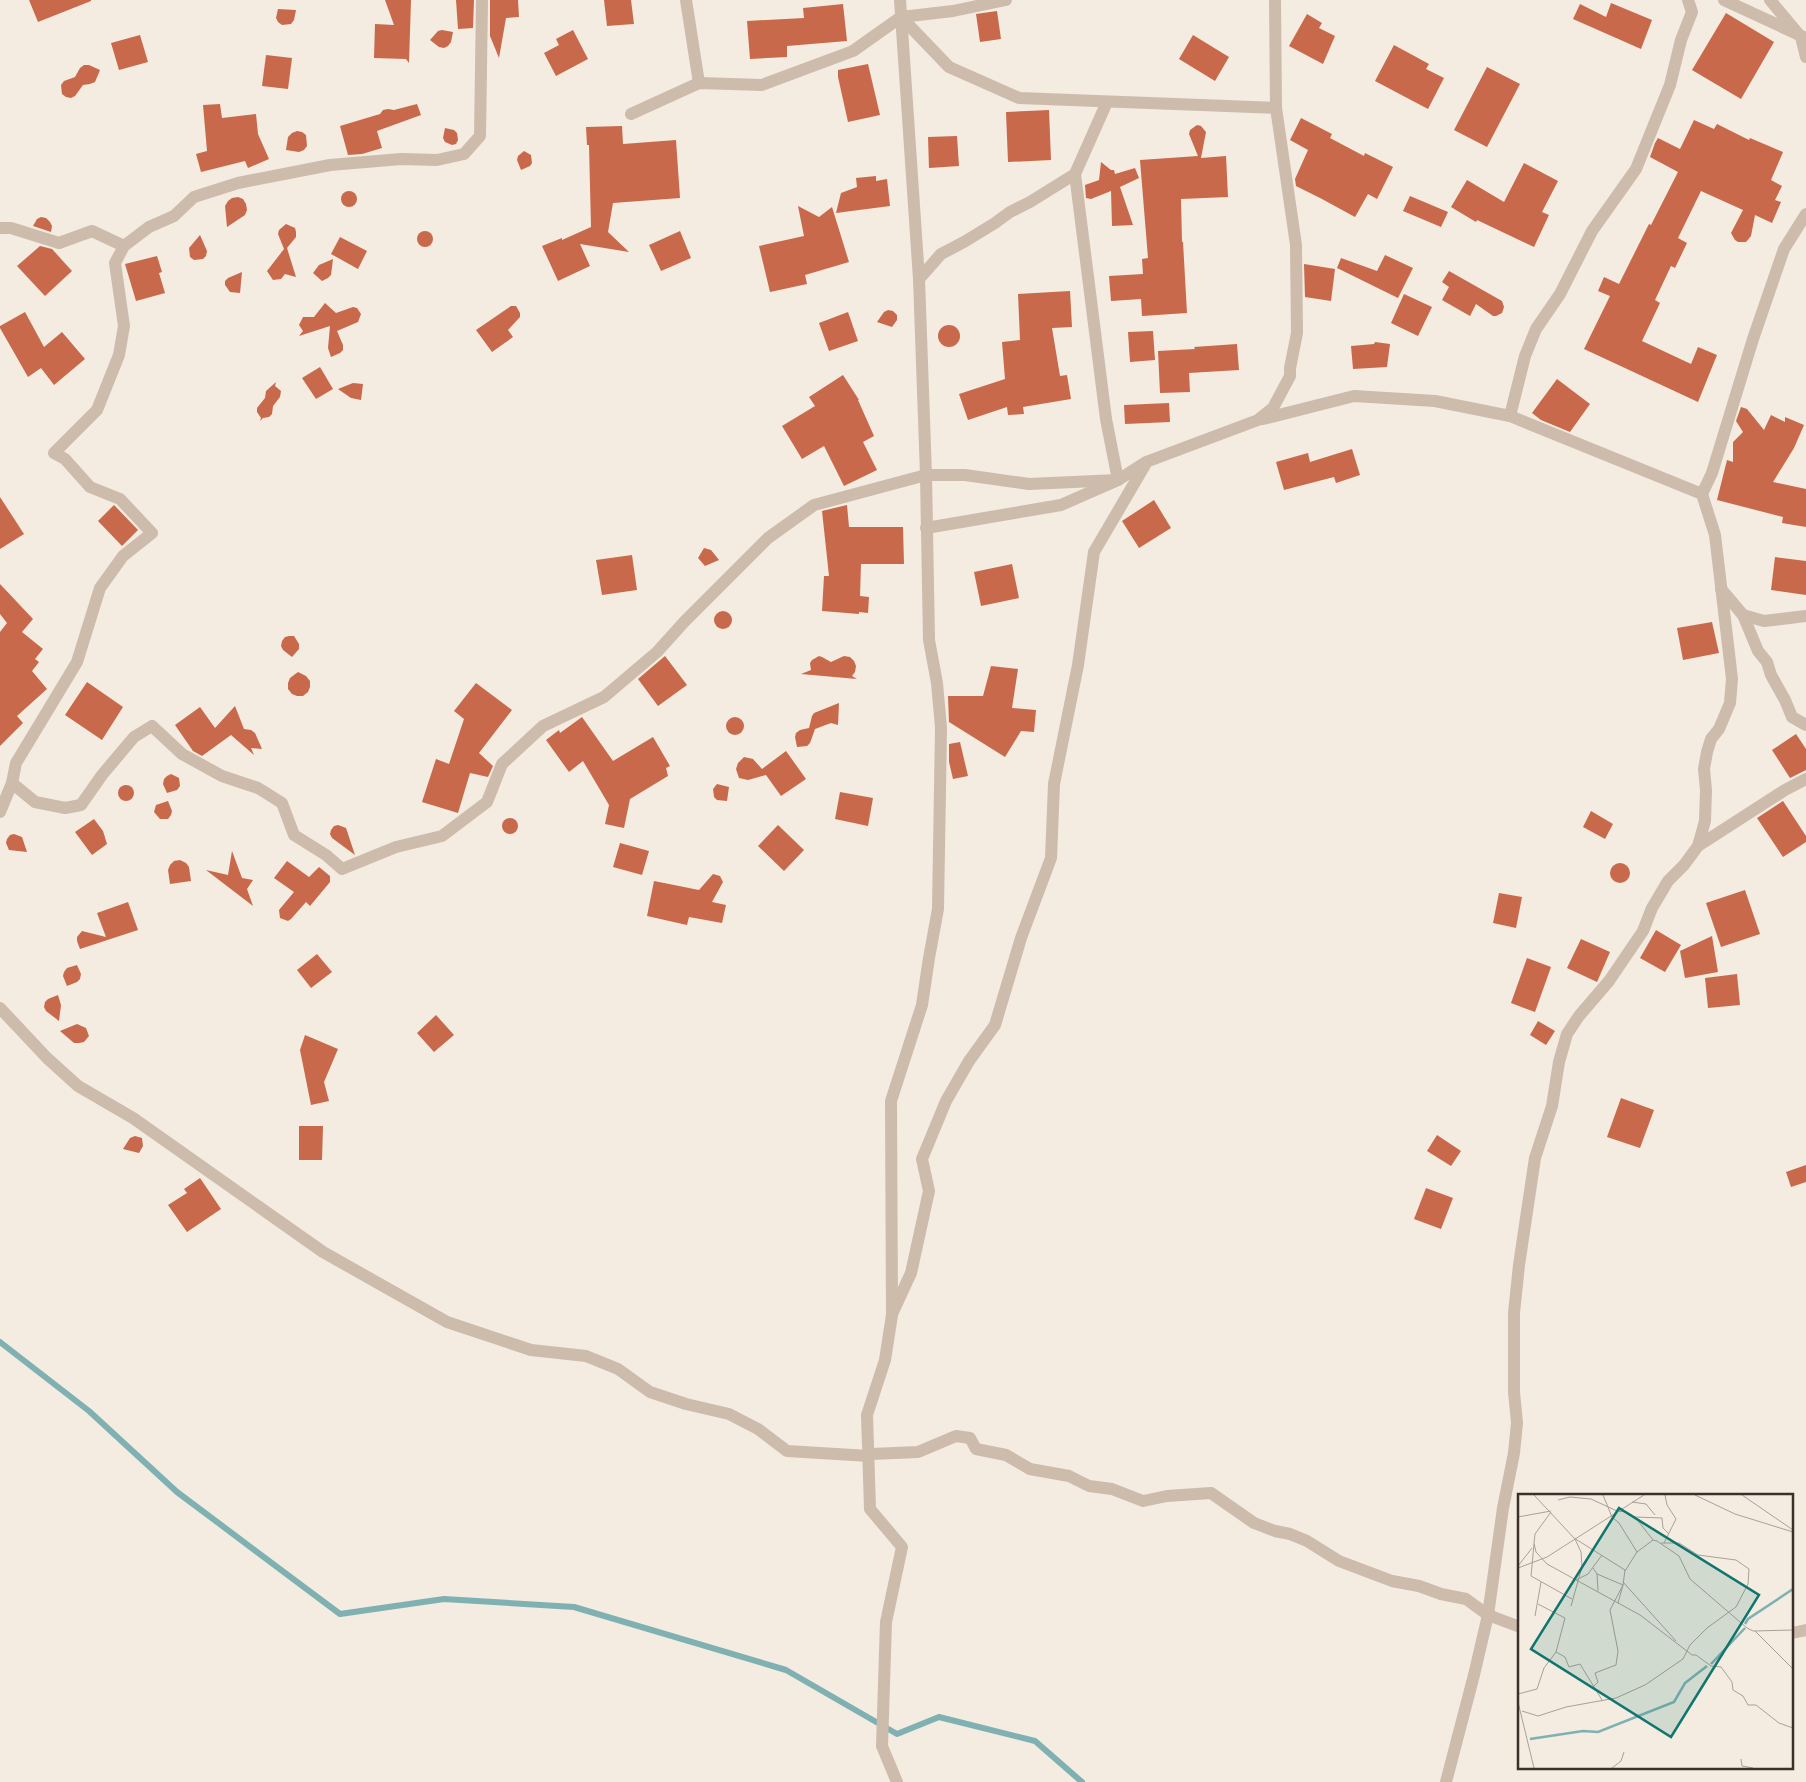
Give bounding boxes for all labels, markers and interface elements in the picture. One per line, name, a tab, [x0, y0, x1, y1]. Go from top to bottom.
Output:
inset map	[1518, 1494, 1794, 1770]

